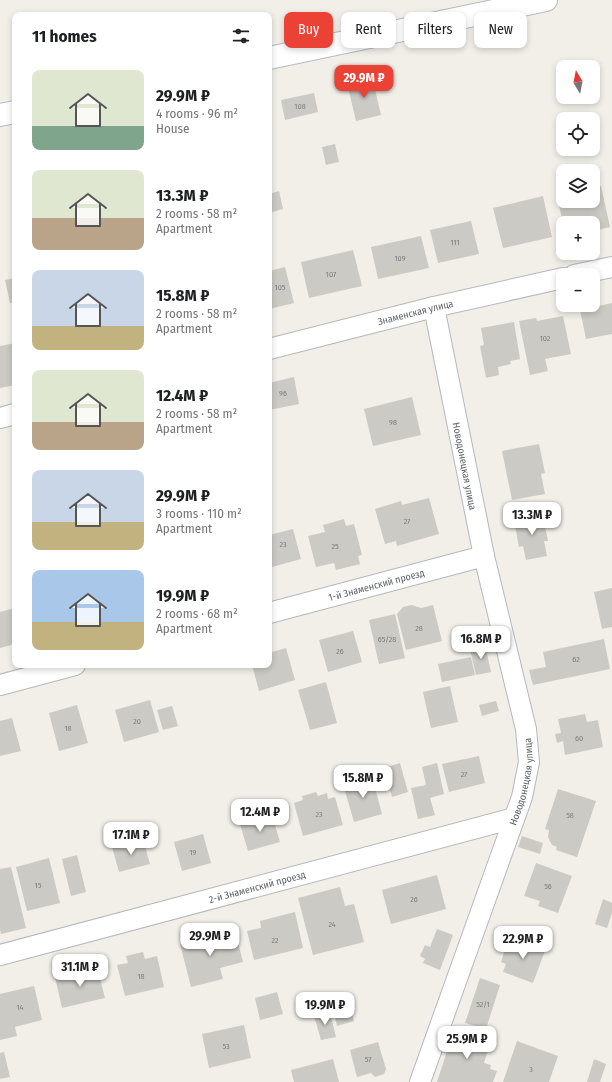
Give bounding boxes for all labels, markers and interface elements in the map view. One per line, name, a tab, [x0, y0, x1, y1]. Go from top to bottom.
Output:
chip: Buy	[284, 12, 333, 48]
chip: Rent	[341, 12, 396, 48]
chip: Filters	[404, 12, 466, 48]
chip: New	[474, 12, 527, 48]
icon: filters	[230, 25, 252, 47]
text: 11 homes	[32, 26, 97, 47]
north arrow	[556, 60, 600, 104]
map controls	[556, 60, 600, 312]
pin: 29.9M ₽	[327, 65, 401, 99]
text: 29.9M ₽	[343, 70, 385, 85]
text: 29.9M ₽	[156, 85, 210, 106]
icon: home	[64, 86, 112, 134]
house number: 108	[294, 102, 306, 111]
text: 4 rooms · 96 m²	[156, 106, 238, 121]
button: locate	[556, 112, 600, 156]
text: House	[156, 121, 190, 136]
button: layers	[556, 164, 600, 208]
text: 13.3M ₽	[156, 185, 208, 206]
icon: home	[64, 186, 112, 234]
text: 2 rooms · 58 m²	[156, 206, 237, 221]
button: +	[556, 216, 600, 260]
text: Apartment	[156, 221, 212, 236]
house number: 111	[450, 238, 460, 247]
house number: 109	[394, 254, 406, 263]
button: −	[556, 268, 600, 312]
house number: 107	[326, 270, 337, 279]
house number: 105	[275, 283, 286, 292]
text: 15.8M ₽	[156, 285, 209, 306]
icon: home	[64, 286, 112, 334]
street label: Знаменская улица	[377, 298, 455, 328]
text: 2 rooms · 58 m²	[156, 306, 237, 321]
text: Apartment	[156, 321, 212, 336]
house number: 102	[540, 334, 551, 343]
text: 12.4M ₽	[156, 385, 208, 406]
icon: home	[64, 386, 112, 434]
house number: 96	[279, 389, 287, 398]
text: 2 rooms · 58 m²	[156, 406, 237, 421]
house number: 98	[389, 418, 397, 427]
text: Apartment	[156, 421, 212, 436]
street label: Новодонецкая улица	[450, 421, 478, 511]
text: 29.9M ₽	[156, 485, 210, 506]
icon: home	[64, 486, 112, 534]
pin: 13.3M ₽	[495, 502, 569, 536]
text: 3 rooms · 110 m²	[156, 506, 242, 521]
text: 13.3M ₽	[512, 507, 552, 522]
house number: 27	[404, 517, 411, 526]
text: Apartment	[156, 521, 212, 536]
house number: 23	[279, 540, 287, 549]
house number: 25	[331, 542, 339, 551]
street label: 1-й Знаменский проезд	[327, 567, 426, 604]
text: 19.9M ₽	[156, 585, 209, 606]
icon: home	[64, 586, 112, 634]
text: 2 rooms · 68 m²	[156, 606, 238, 621]
text: Apartment	[156, 621, 212, 636]
house number: 28	[415, 624, 423, 633]
pin: 16.8M ₽	[444, 626, 518, 660]
text: 16.8M ₽	[460, 631, 502, 646]
house number: 65/28	[378, 635, 396, 644]
house number: 26	[336, 647, 344, 656]
house number: 62	[572, 655, 580, 664]
house number: 20	[133, 717, 141, 726]
house number: 18	[64, 724, 72, 733]
house number: 60	[575, 734, 583, 743]
street label: Новодонецкая улица	[507, 737, 536, 827]
pin: 15.8M ₽	[326, 765, 400, 799]
text: 15.8M ₽	[343, 770, 383, 785]
house number: 27	[461, 770, 468, 779]
pin: 12.4M ₽	[223, 799, 297, 833]
text: 12.4M ₽	[240, 804, 280, 819]
house number: 23	[315, 810, 323, 819]
house number: 58	[566, 811, 574, 820]
pin: 17.1M ₽	[94, 822, 168, 856]
text: 17.1M ₽	[112, 827, 150, 842]
house number: 19	[189, 848, 197, 857]
street label: 2-й Знаменский проезд	[208, 869, 307, 906]
house number: 15	[35, 881, 42, 890]
house number: 56	[544, 882, 552, 891]
house number: 26	[410, 895, 418, 904]
house number: 24	[328, 920, 336, 929]
pin: 29.9M ₽	[173, 923, 247, 957]
pin: 22.9M ₽	[486, 926, 560, 960]
text: 29.9M ₽	[189, 928, 231, 943]
text: 22.9M ₽	[503, 931, 543, 946]
house number: 22	[271, 936, 279, 945]
pin: 31.1M ₽	[43, 954, 117, 988]
text: 31.1M ₽	[61, 959, 99, 974]
house number: 18	[137, 972, 145, 981]
pin: 19.9M ₽	[288, 992, 362, 1026]
text: 19.9M ₽	[305, 997, 345, 1012]
house number: 52/1	[476, 1000, 490, 1009]
house number: 14	[17, 1003, 24, 1012]
pin: 25.9M ₽	[430, 1026, 504, 1060]
text: 25.9M ₽	[447, 1031, 487, 1046]
house number: 53	[222, 1042, 230, 1051]
house number: 57	[365, 1055, 372, 1064]
house number: 3	[529, 1065, 533, 1074]

